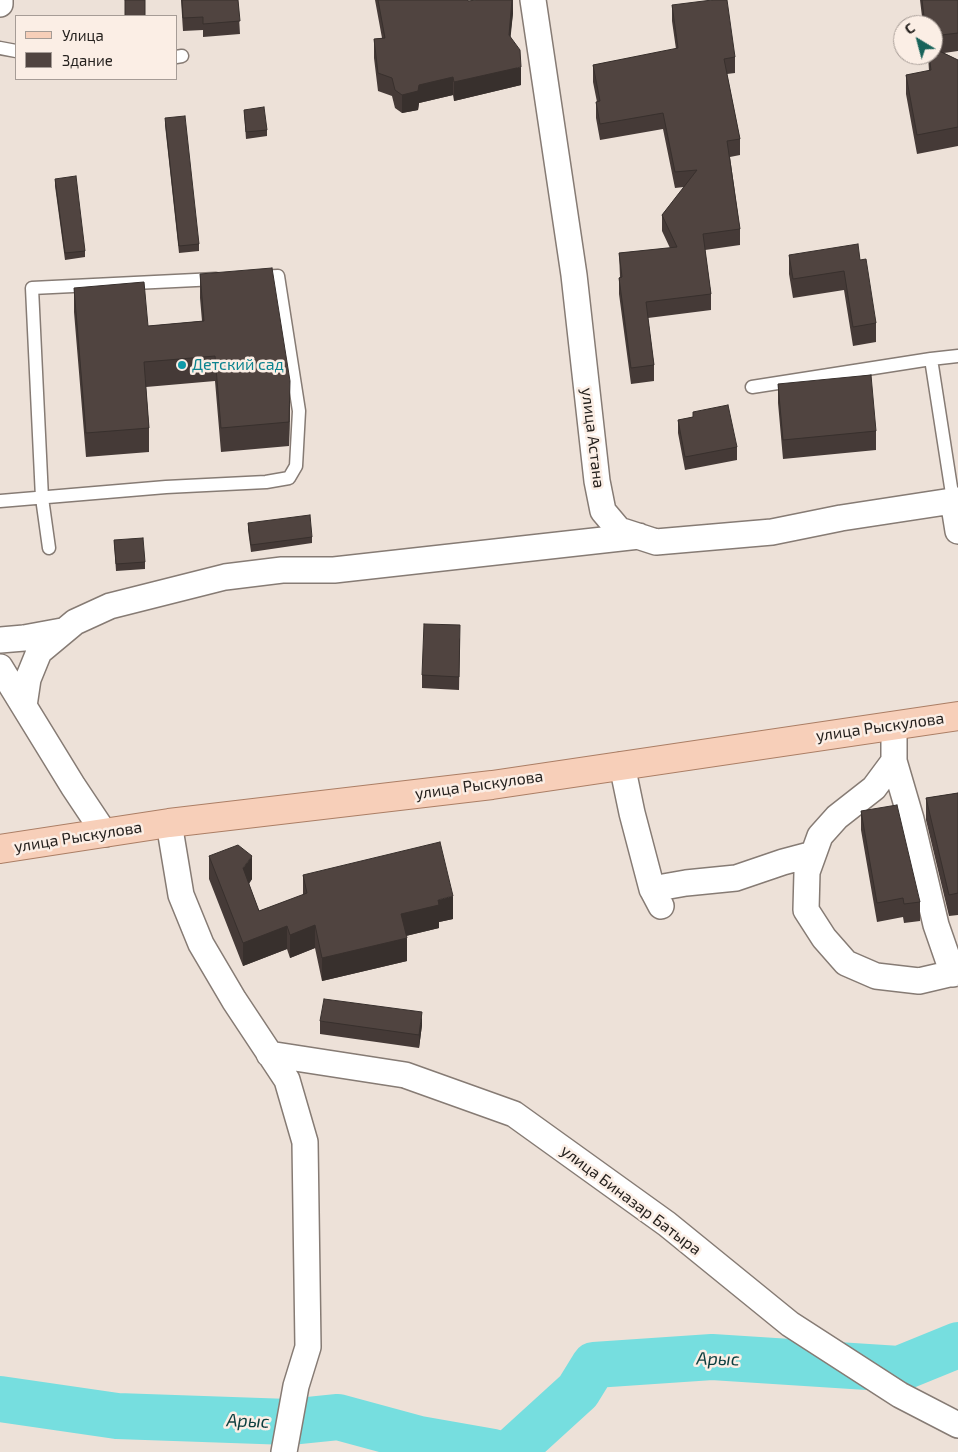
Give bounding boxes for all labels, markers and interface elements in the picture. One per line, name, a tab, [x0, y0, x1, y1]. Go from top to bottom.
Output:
legend	[15, 15, 178, 80]
north arrow	[893, 15, 943, 65]
text: С	[901, 19, 918, 38]
text: Улица	[62, 26, 104, 44]
text: Здание	[62, 51, 113, 69]
place label: Детский сад	[192, 355, 284, 375]
marker: Детский сад	[176, 359, 188, 371]
street label: улица Астана	[577, 387, 609, 489]
street label: улица Рыскулова	[815, 708, 945, 746]
street label: улица Рыскулова	[414, 766, 544, 804]
street label: улица Рыскулова	[13, 817, 143, 857]
street label: улица Биназар Батыра	[557, 1141, 705, 1259]
water label: Арыс	[696, 1348, 740, 1370]
water label: Арыс	[226, 1409, 270, 1433]

